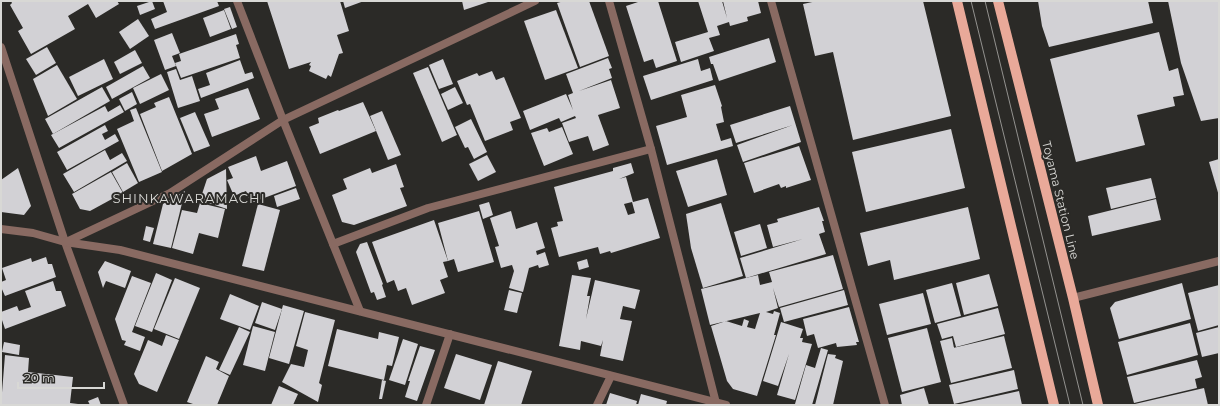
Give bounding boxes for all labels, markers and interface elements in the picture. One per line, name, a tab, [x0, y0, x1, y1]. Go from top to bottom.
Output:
street label: Toyama Station Line	[1039, 139, 1083, 261]
district label: SHINKAWARAMACHI	[112, 190, 266, 206]
scale bar	[18, 364, 104, 390]
text: 20 m	[24, 370, 55, 385]

